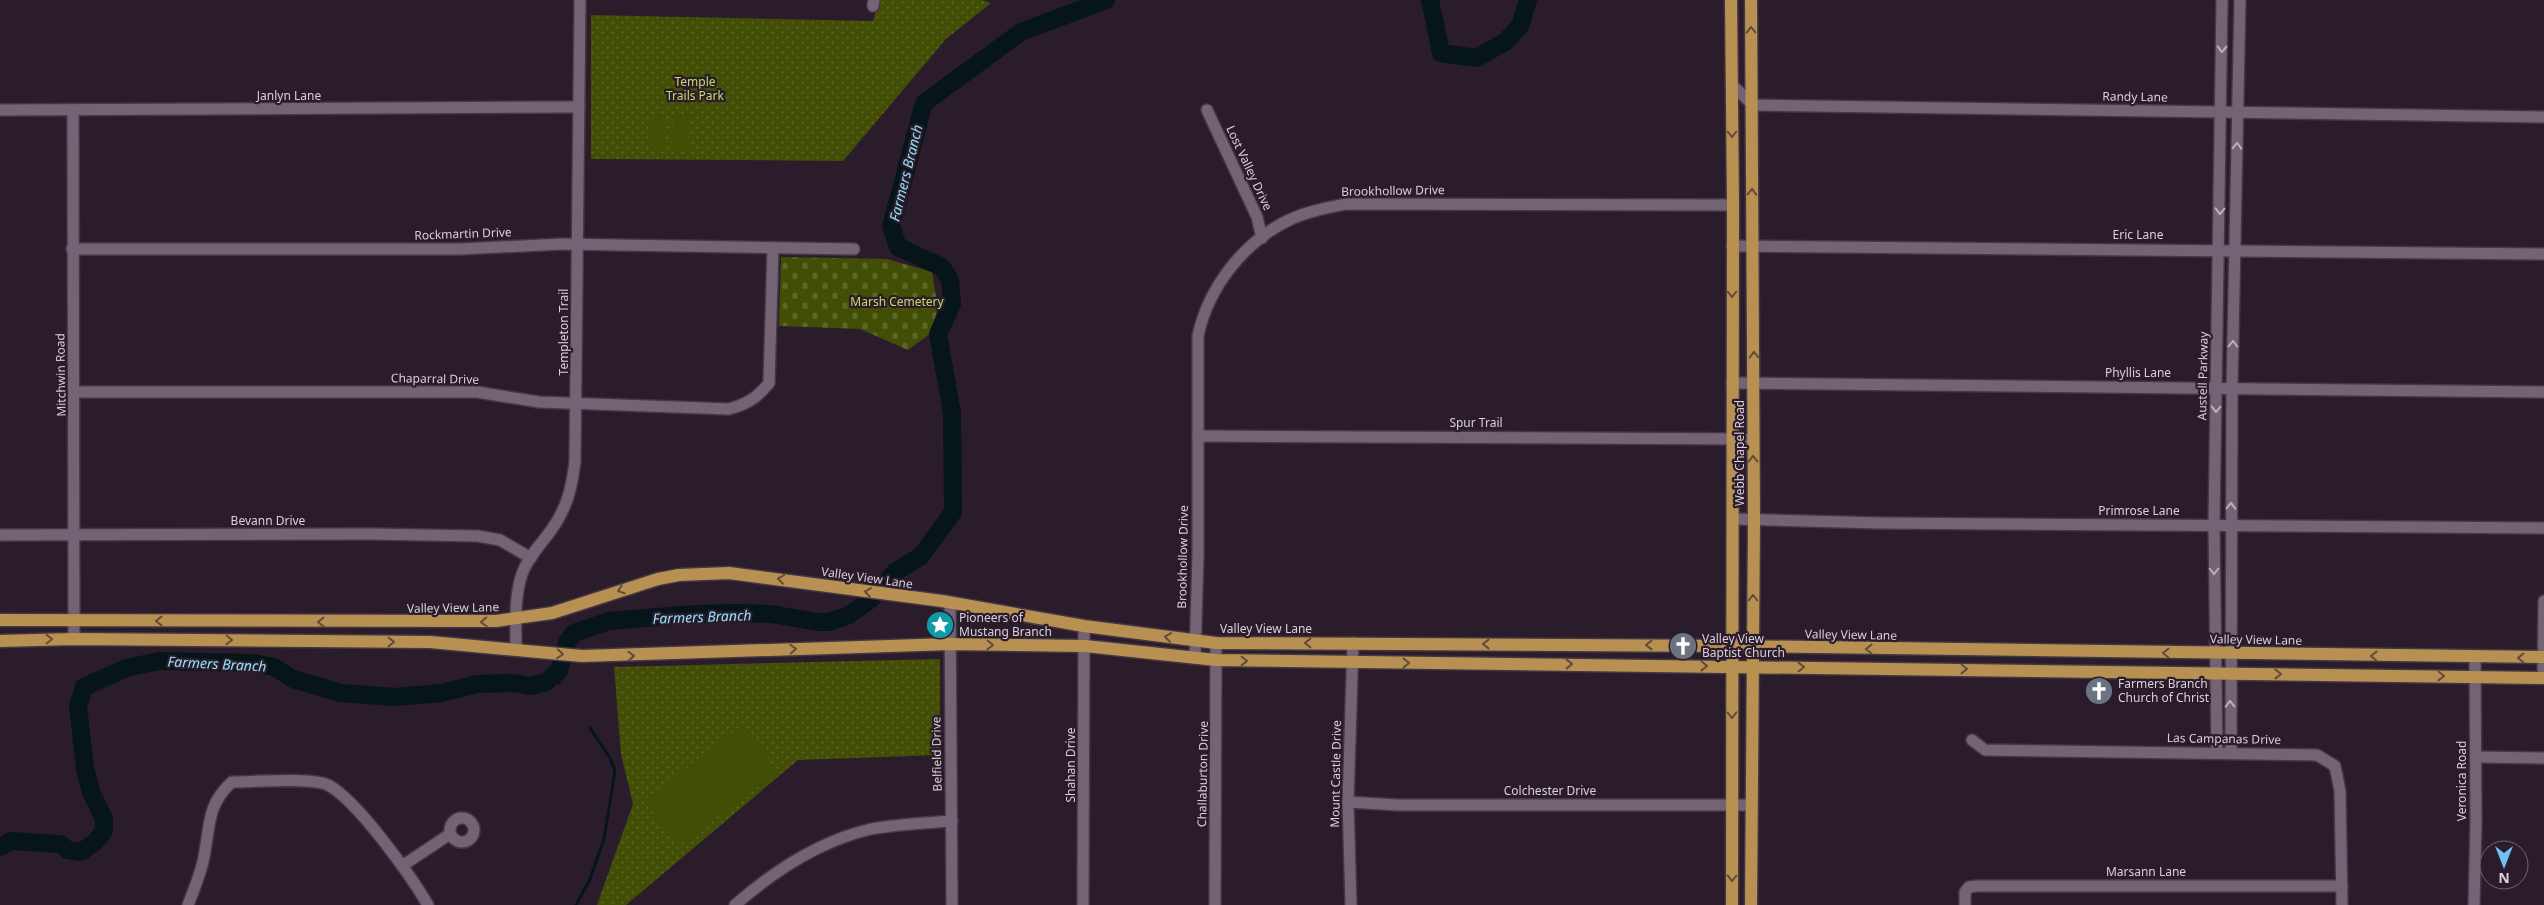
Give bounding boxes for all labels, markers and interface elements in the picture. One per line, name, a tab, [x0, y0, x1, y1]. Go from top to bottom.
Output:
one-way arrow	[1746, 26, 1757, 34]
one-way arrow	[2217, 45, 2227, 53]
park label: Temple Trails Park	[666, 73, 725, 104]
street label: Janlyn Lane	[256, 87, 321, 104]
street label: Randy Lane	[2102, 87, 2168, 106]
street label: Lost Valley Drive	[1222, 122, 1277, 213]
water label: Farmers Branch	[884, 123, 927, 223]
one-way arrow	[1727, 130, 1737, 138]
one-way arrow	[2232, 142, 2243, 150]
street label: Brookhollow Drive	[1341, 181, 1445, 200]
one-way arrow	[1747, 188, 1758, 196]
one-way arrow	[2214, 207, 2225, 215]
street label: Rockmartin Drive	[414, 223, 512, 244]
street label: Eric Lane	[2113, 226, 2164, 243]
street label: Templeton Trail	[555, 289, 572, 375]
one-way arrow	[1727, 291, 1737, 299]
park label: Marsh Cemetery	[850, 293, 945, 310]
street label: Austell Parkway	[2193, 331, 2212, 421]
street label: Mitchwin Road	[51, 333, 70, 417]
one-way arrow	[2228, 339, 2238, 347]
one-way arrow	[1749, 351, 1759, 358]
street label: Phyllis Lane	[2105, 364, 2171, 381]
street label: Chaparral Drive	[391, 369, 479, 388]
street label: Webb Chapel Road	[1731, 400, 1748, 506]
one-way arrow	[2211, 405, 2221, 413]
street label: Spur Trail	[1449, 414, 1503, 431]
one-way arrow	[1748, 455, 1759, 463]
street label: Primrose Lane	[2098, 502, 2180, 519]
one-way arrow	[2226, 502, 2236, 510]
street label: Brookhollow Drive	[1173, 505, 1192, 609]
street label: Bevann Drive	[231, 512, 306, 529]
street label: Valley View Lane	[820, 563, 914, 592]
one-way arrow	[2209, 568, 2219, 575]
one-way arrow	[777, 575, 786, 585]
one-way arrow	[618, 584, 626, 594]
one-way arrow	[864, 587, 872, 597]
one-way arrow	[1748, 594, 1758, 602]
street label: Valley View Lane	[407, 598, 499, 617]
water label: Farmers Branch	[652, 605, 752, 628]
place label: Pioneers of Mustang Branch	[959, 609, 1052, 640]
place icon: Pioneers of Mustang Branch	[925, 610, 955, 640]
one-way arrow	[155, 616, 162, 626]
one-way arrow	[479, 616, 487, 627]
one-way arrow	[317, 617, 325, 627]
street label: Valley View Lane	[1220, 620, 1312, 637]
street label: Valley View Lane	[1805, 625, 1897, 644]
place label: Valley View Baptist Church	[1702, 630, 1785, 661]
street label: Valley View Lane	[2210, 630, 2302, 649]
church icon: Valley View Baptist Church	[1668, 631, 1698, 661]
one-way arrow	[1164, 632, 1172, 643]
one-way arrow	[45, 634, 53, 645]
one-way arrow	[225, 635, 233, 645]
one-way arrow	[388, 637, 395, 647]
one-way arrow	[1304, 638, 1312, 648]
one-way arrow	[1482, 639, 1490, 649]
one-way arrow	[987, 640, 995, 650]
one-way arrow	[1644, 640, 1652, 650]
one-way arrow	[789, 643, 797, 654]
one-way arrow	[1864, 644, 1872, 654]
one-way arrow	[556, 648, 564, 659]
one-way arrow	[2162, 648, 2170, 658]
one-way arrow	[627, 650, 635, 661]
water label: Farmers Branch	[167, 651, 267, 676]
one-way arrow	[2370, 651, 2378, 661]
one-way arrow	[2517, 653, 2524, 663]
one-way arrow	[1240, 655, 1248, 666]
one-way arrow	[1402, 658, 1410, 668]
one-way arrow	[1565, 659, 1573, 669]
one-way arrow	[1700, 661, 1708, 671]
one-way arrow	[1798, 662, 1806, 673]
one-way arrow	[1960, 664, 1968, 675]
one-way arrow	[2275, 669, 2283, 679]
one-way arrow	[2438, 671, 2445, 681]
place label: Farmers Branch Church of Christ	[2118, 675, 2210, 706]
church icon: Farmers Branch Church of Christ	[2084, 676, 2114, 706]
one-way arrow	[2225, 699, 2235, 707]
one-way arrow	[1727, 712, 1737, 719]
street label: Belfield Drive	[927, 716, 946, 792]
street label: Mount Castle Drive	[1326, 720, 1345, 828]
street label: Challaburton Drive	[1193, 721, 1212, 827]
street label: Shahan Drive	[1062, 727, 1079, 803]
street label: Las Campanas Drive	[2167, 729, 2281, 748]
street label: Veronica Road	[2453, 741, 2470, 821]
street label: Colchester Drive	[1504, 782, 1596, 799]
north arrow	[2479, 840, 2529, 890]
street label: Marsann Lane	[2106, 863, 2186, 880]
text: N	[2498, 869, 2510, 888]
one-way arrow	[1727, 874, 1737, 882]

